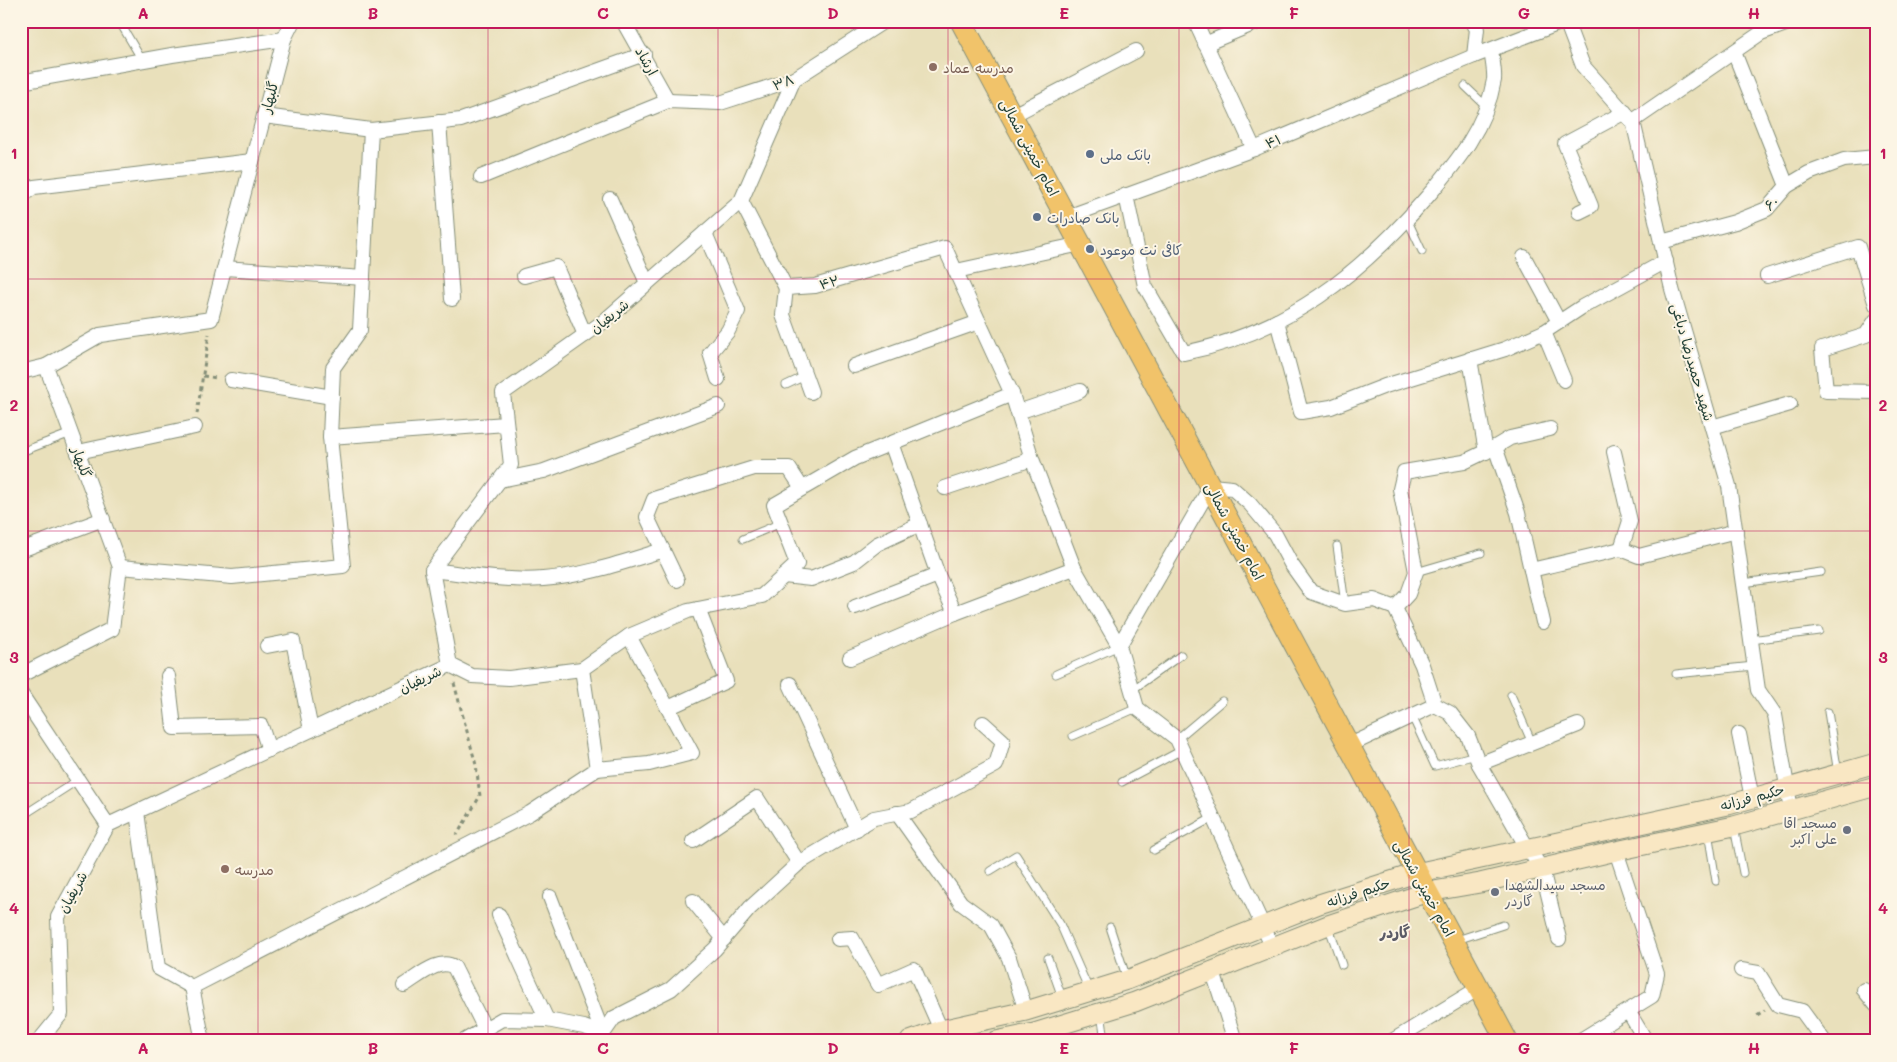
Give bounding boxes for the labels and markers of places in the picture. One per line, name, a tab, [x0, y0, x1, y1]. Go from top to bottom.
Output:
place label: مدرسه عماد	[943, 58, 1014, 77]
marker: مدرسه عماد	[927, 61, 939, 73]
place label: بانک ملی	[1100, 145, 1151, 164]
marker: بانک ملی	[1084, 148, 1096, 160]
place label: بانک صادرات	[1047, 208, 1120, 227]
marker: بانک صادرات	[1031, 211, 1043, 223]
place label: کافی نت موعود	[1100, 240, 1182, 260]
marker: کافی نت موعود	[1084, 243, 1096, 255]
place label: مسجد اقا علی اکبر	[1784, 813, 1837, 848]
marker: مسجد اقا علی اکبر	[1841, 824, 1853, 836]
place label: مدرسه	[235, 860, 274, 879]
marker: مدرسه	[219, 863, 231, 875]
place label: مسجد سیدالشهدا گاردر	[1504, 875, 1606, 910]
marker: مسجد سیدالشهدا گاردر	[1489, 886, 1501, 898]

